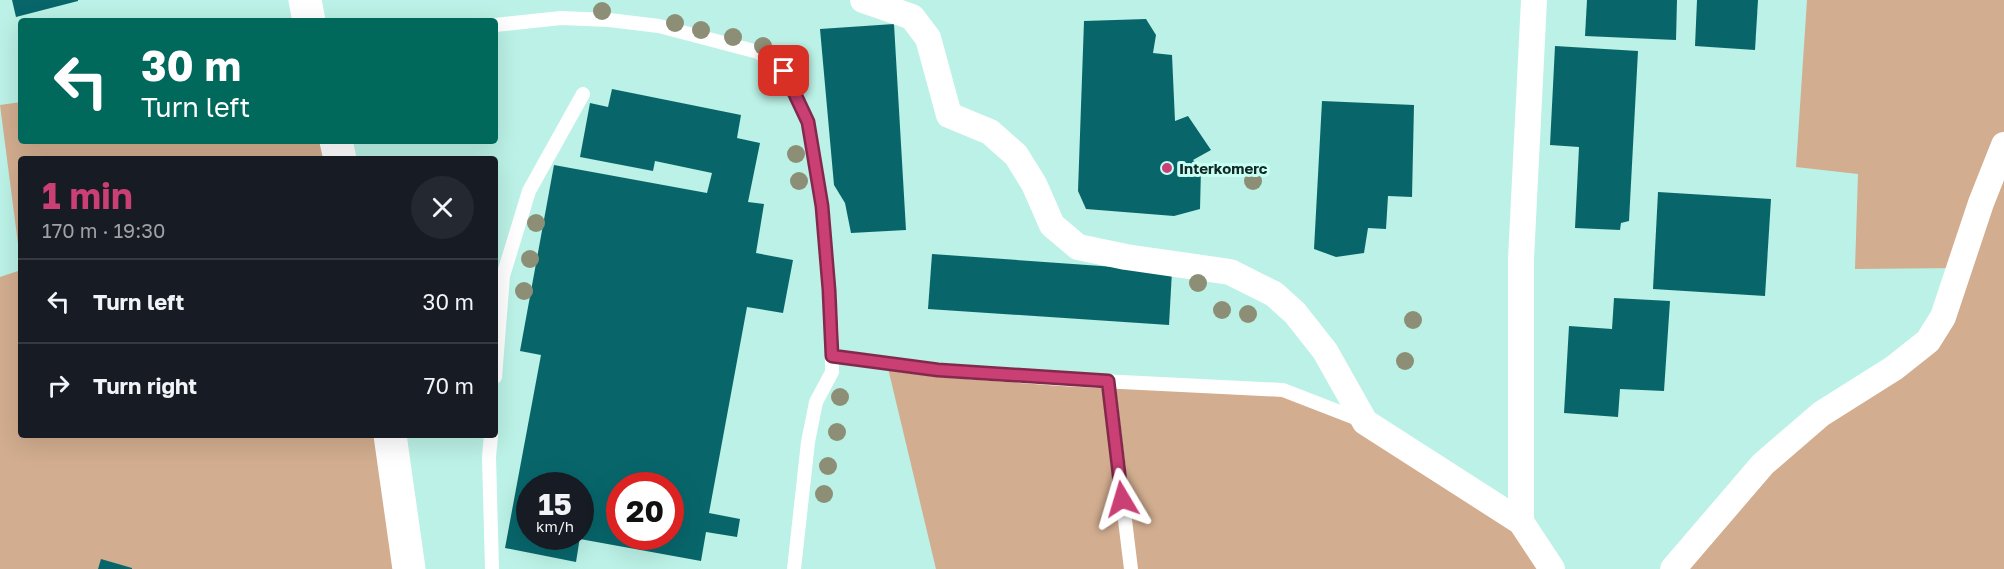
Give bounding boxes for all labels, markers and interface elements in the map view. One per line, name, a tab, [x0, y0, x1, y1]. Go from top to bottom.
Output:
text: 30 m	[141, 40, 241, 90]
icon: left	[42, 42, 120, 120]
pin	[758, 45, 809, 96]
icon: arrive	[767, 54, 800, 87]
text: Turn left	[141, 91, 250, 123]
place label: Interkomerc	[1179, 159, 1268, 177]
marker: Interkomerc	[1160, 161, 1174, 175]
text: 1 min	[42, 174, 133, 217]
button: close	[411, 176, 474, 239]
text: 170 m · 19:30	[42, 218, 165, 242]
icon: left	[42, 285, 75, 318]
text: Turn left	[93, 288, 184, 315]
text: 30 m	[423, 288, 474, 315]
icon: right	[42, 369, 75, 402]
text: Turn right	[93, 372, 197, 399]
text: 70 m	[424, 372, 474, 399]
position arrow	[1090, 467, 1154, 531]
speed limit sign: 20	[606, 472, 684, 550]
text: 15	[538, 486, 572, 522]
text: km/h	[536, 517, 574, 535]

